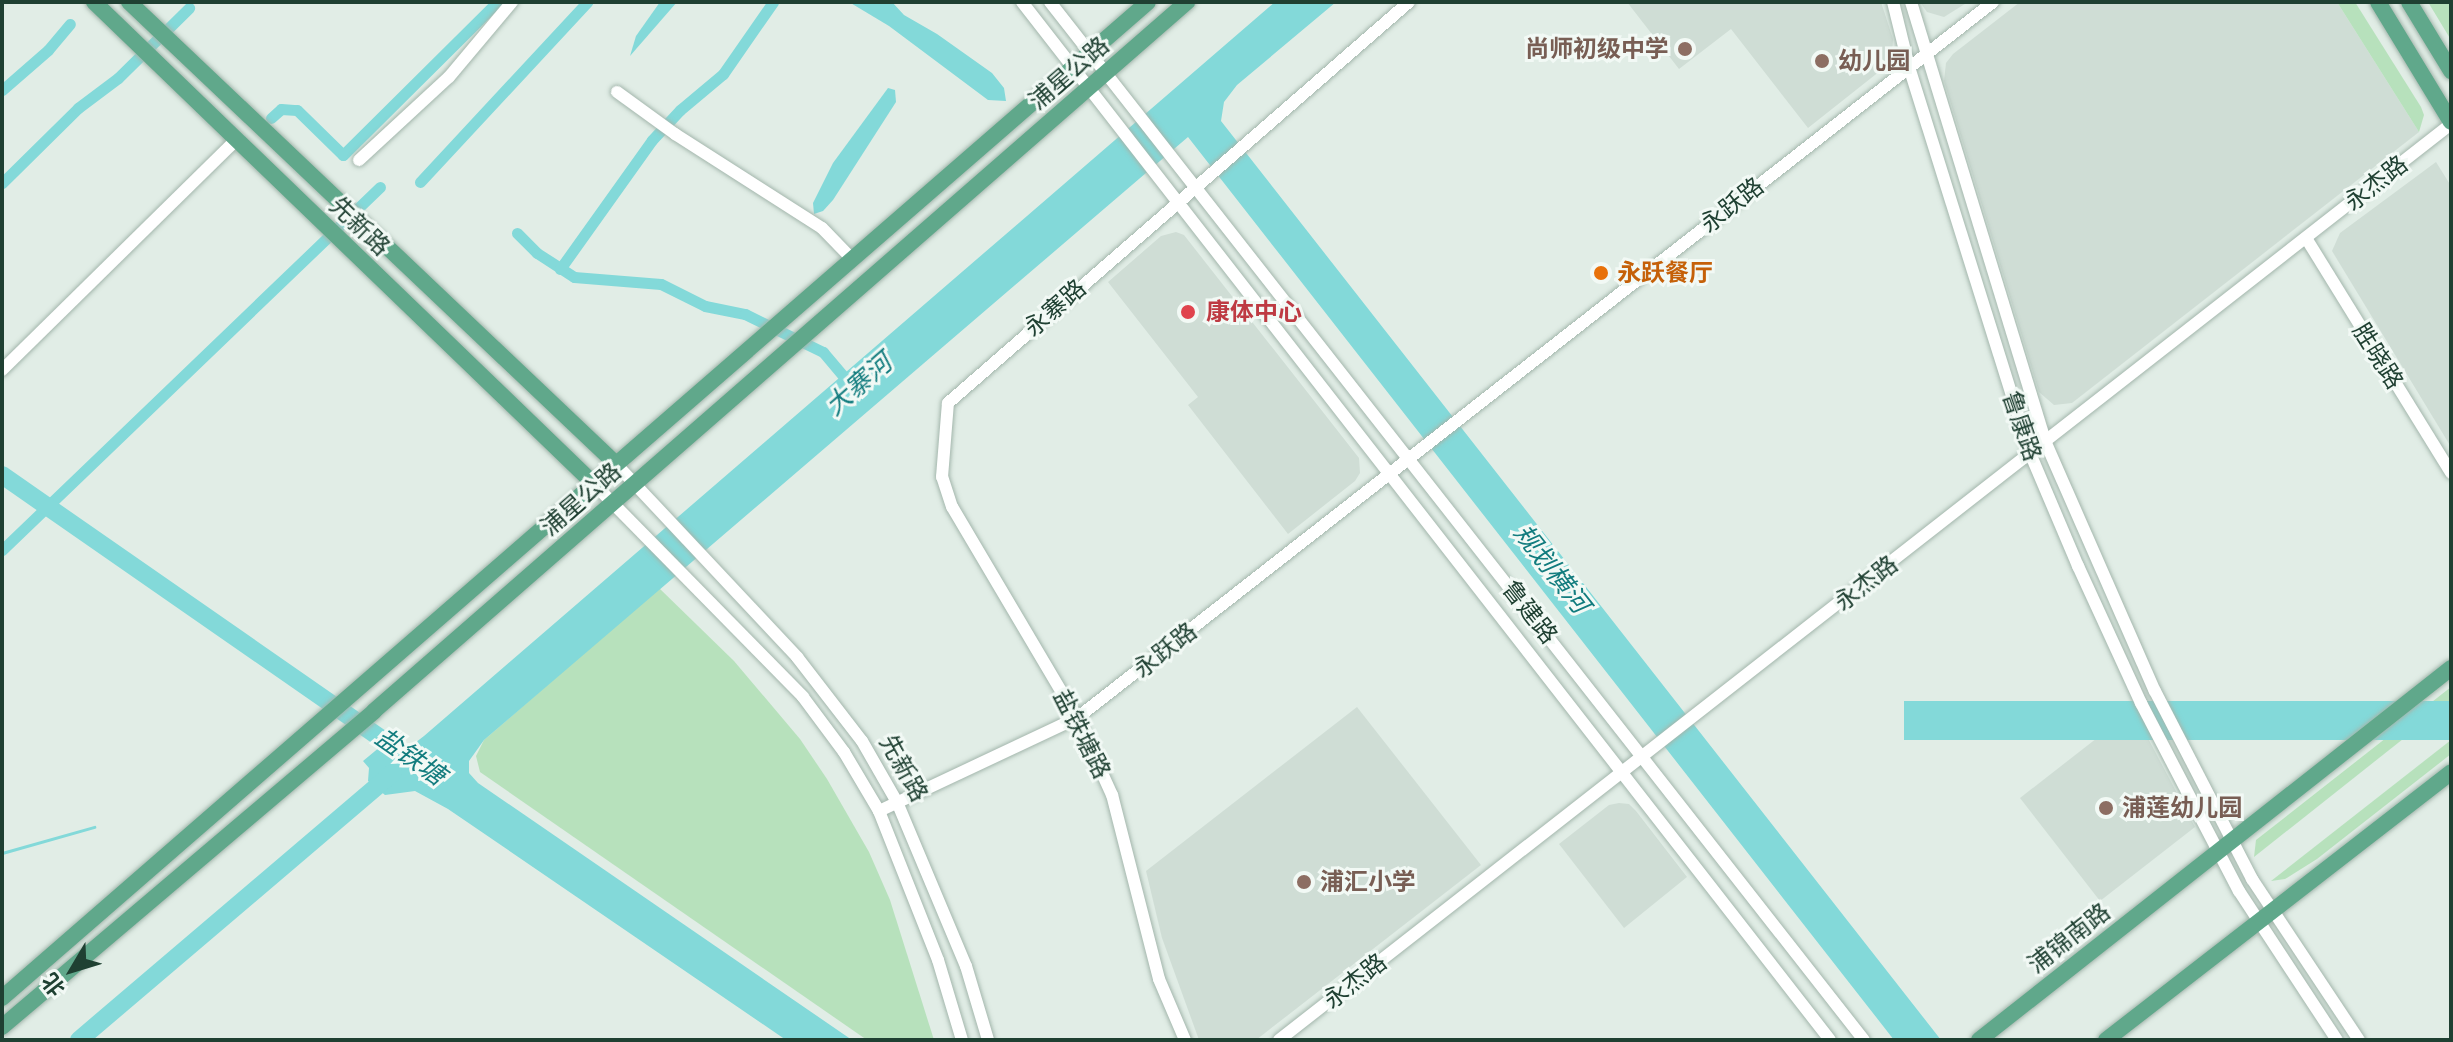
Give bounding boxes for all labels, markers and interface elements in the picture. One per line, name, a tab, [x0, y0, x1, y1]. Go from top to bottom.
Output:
street label: 浦星公路	[1023, 31, 1115, 115]
place label: 尚师初级中学	[1525, 35, 1669, 63]
marker: 尚师初级中学	[1676, 40, 1694, 58]
place label: 幼儿园	[1838, 47, 1910, 75]
marker: 幼儿园	[1813, 52, 1831, 70]
street label: 永杰路	[2339, 149, 2413, 217]
street label: 永跃路	[1695, 171, 1769, 239]
street label: 先新路	[324, 191, 396, 261]
place label: 永跃餐厅	[1617, 259, 1713, 287]
marker: 永跃餐厅	[1592, 264, 1610, 282]
street label: 永寨路	[1018, 274, 1092, 342]
place label: 康体中心	[1206, 298, 1302, 326]
marker: 康体中心	[1177, 301, 1199, 323]
street label: 胜晓路	[2347, 318, 2409, 394]
water label: 大寨河	[819, 348, 899, 422]
street label: 鲁康路	[1997, 387, 2047, 465]
street label: 浦星公路	[535, 457, 627, 541]
water label: 规划横河	[1507, 518, 1595, 620]
street label: 永杰路	[1829, 549, 1903, 617]
street label: 鲁建路	[1496, 575, 1564, 649]
street label: 永跃路	[1128, 616, 1202, 684]
street label: 盐铁塘路	[1047, 685, 1117, 783]
water label: 盐铁塘	[369, 722, 451, 792]
street label: 先新路	[874, 730, 934, 806]
place label: 浦莲幼儿园	[2122, 794, 2242, 822]
marker: 浦莲幼儿园	[2097, 799, 2115, 817]
place label: 浦汇小学	[1320, 868, 1416, 896]
marker: 浦汇小学	[1295, 873, 1313, 891]
street label: 浦锦南路	[2022, 897, 2116, 979]
north arrow	[32, 930, 112, 1010]
street label: 永杰路	[1318, 947, 1392, 1015]
text: 北	[36, 968, 70, 1001]

